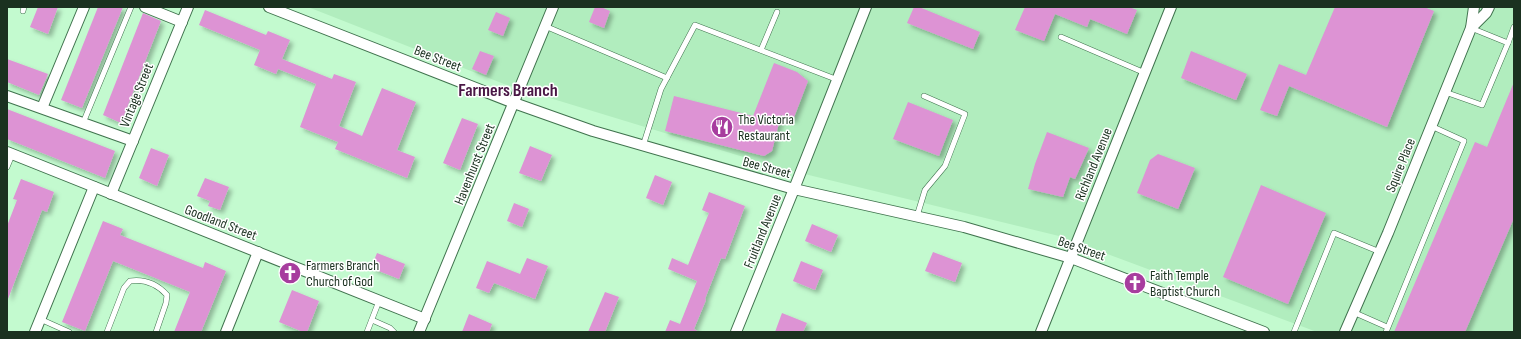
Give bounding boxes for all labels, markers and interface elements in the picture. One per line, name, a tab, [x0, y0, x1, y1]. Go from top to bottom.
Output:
street label: Bee Street	[412, 42, 464, 75]
street label: Vintage Street	[116, 61, 157, 130]
district label: Farmers Branch	[458, 80, 558, 101]
place label: The Victoria Restaurant	[738, 111, 794, 144]
restaurant icon: The Victoria Restaurant	[709, 114, 735, 140]
street label: Havenhurst Street	[450, 121, 498, 207]
street label: Richland Avenue	[1071, 125, 1116, 203]
street label: Squire Place	[1382, 136, 1419, 195]
street label: Bee Street	[741, 153, 793, 182]
street label: Fruitland Avenue	[740, 192, 785, 271]
street label: Goodland Street	[182, 201, 259, 244]
street label: Bee Street	[1056, 232, 1108, 265]
place label: Farmers Branch Church of God	[306, 257, 379, 290]
church icon: Farmers Branch Church of God	[277, 260, 303, 286]
place label: Faith Temple Baptist Church	[1150, 267, 1220, 300]
church icon: Faith Temple Baptist Church	[1122, 270, 1148, 296]

